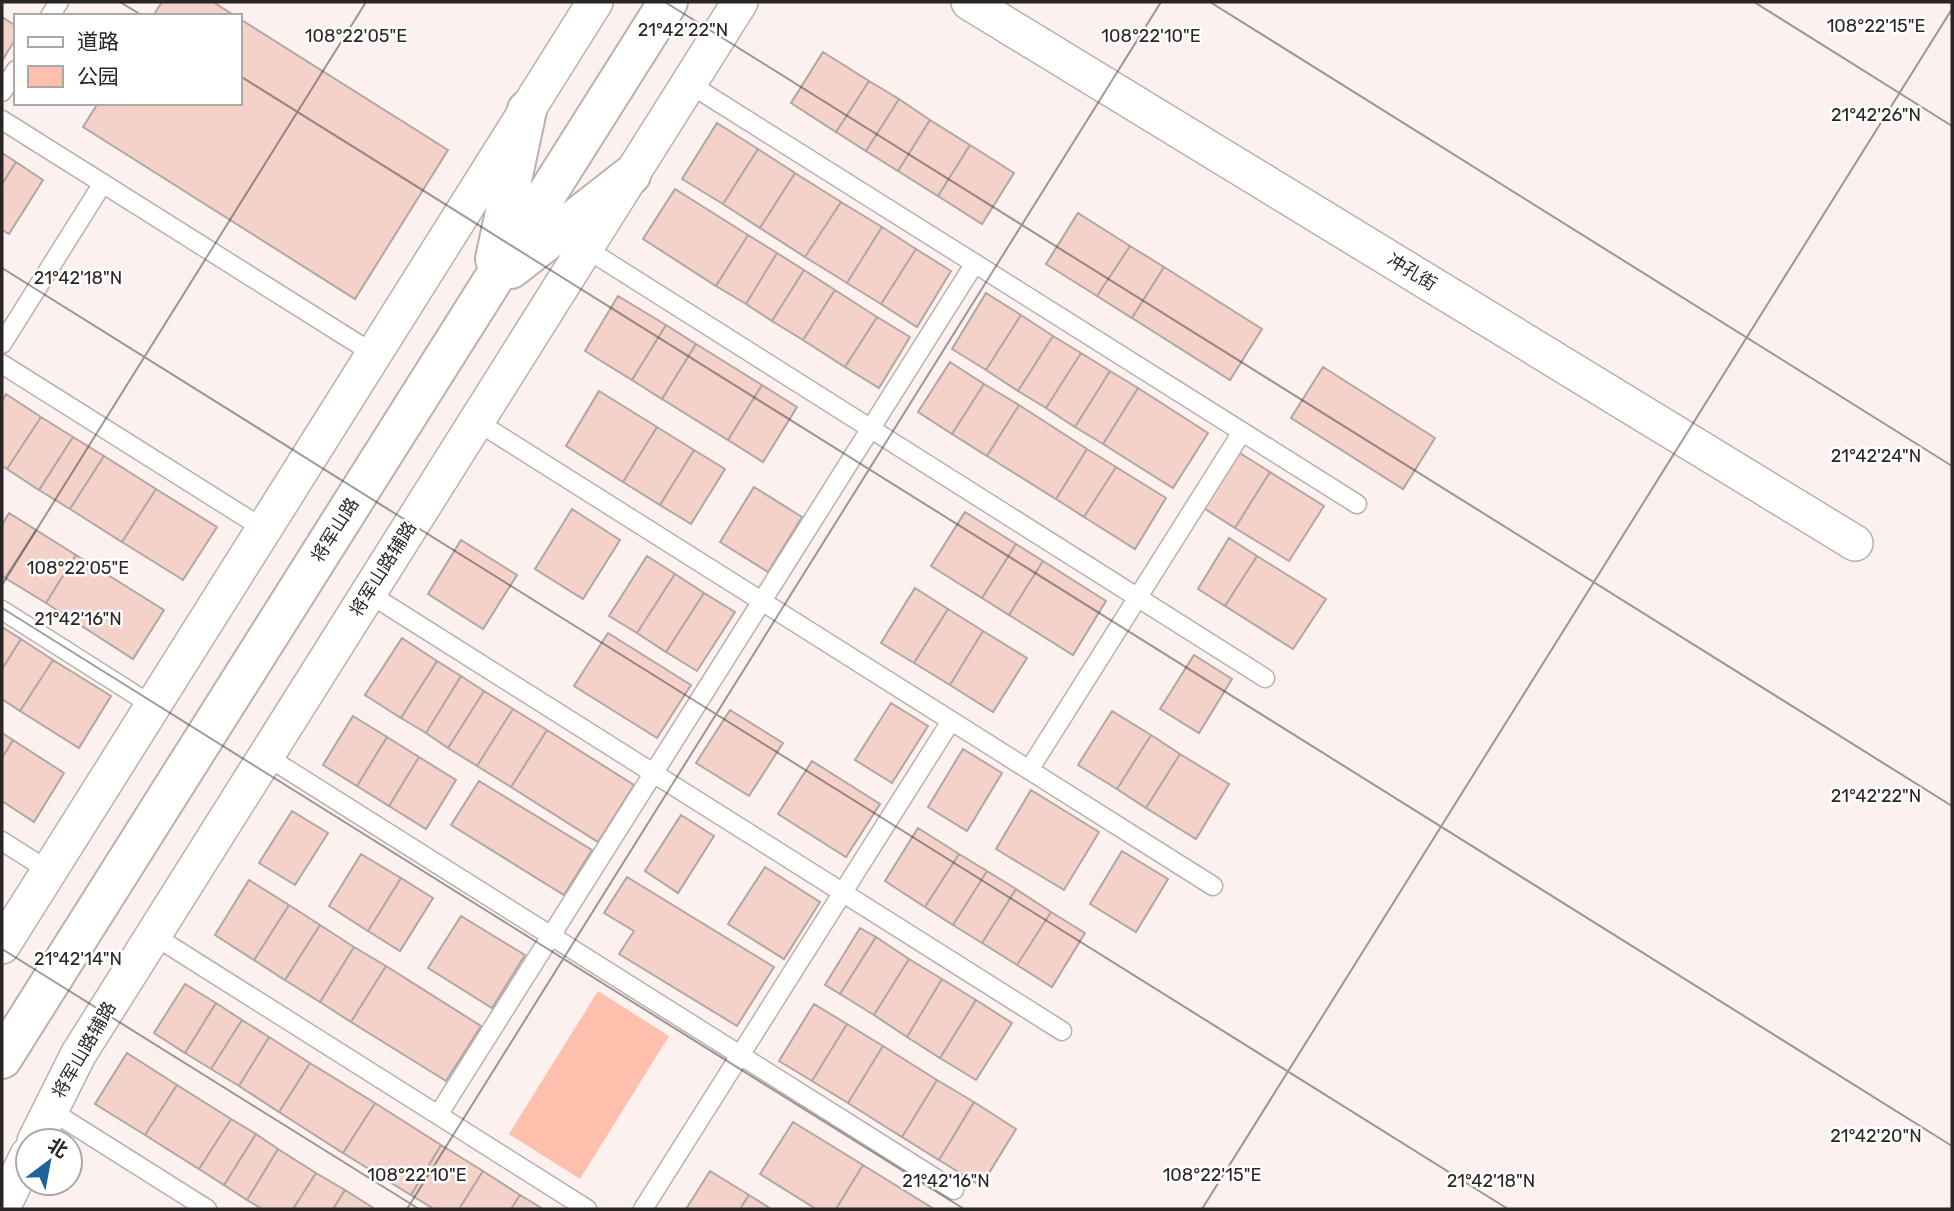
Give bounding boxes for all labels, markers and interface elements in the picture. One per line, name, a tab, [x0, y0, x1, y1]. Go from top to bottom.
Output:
legend	[14, 14, 242, 105]
text: 108°22'15"E	[1827, 15, 1925, 37]
text: 21°42'22"N	[638, 19, 728, 41]
text: 108°22'05"E	[305, 25, 407, 47]
text: 108°22'10"E	[1101, 25, 1201, 47]
text: 道路	[77, 29, 119, 54]
text: 公园	[77, 64, 119, 89]
text: 21°42'26"N	[1831, 104, 1921, 126]
street label: 冲孔街	[1383, 249, 1441, 295]
text: 21°42'18"N	[34, 267, 122, 289]
text: 21°42'24"N	[1831, 445, 1921, 467]
street label: 将军山路	[307, 494, 363, 566]
street label: 将军山路辅路	[345, 517, 421, 621]
text: 108°22'05"E	[27, 557, 129, 579]
text: 21°42'16"N	[34, 608, 122, 630]
text: 21°42'22"N	[1831, 785, 1921, 807]
text: 21°42'14"N	[34, 948, 122, 970]
street label: 将军山路辅路	[47, 998, 121, 1102]
text: 21°42'20"N	[1830, 1125, 1922, 1147]
north arrow	[14, 1127, 84, 1197]
text: 北	[44, 1133, 72, 1163]
text: 108°22'10"E	[367, 1164, 467, 1186]
text: 108°22'15"E	[1163, 1164, 1261, 1186]
text: 21°42'16"N	[902, 1170, 990, 1192]
text: 21°42'18"N	[1447, 1170, 1535, 1192]

